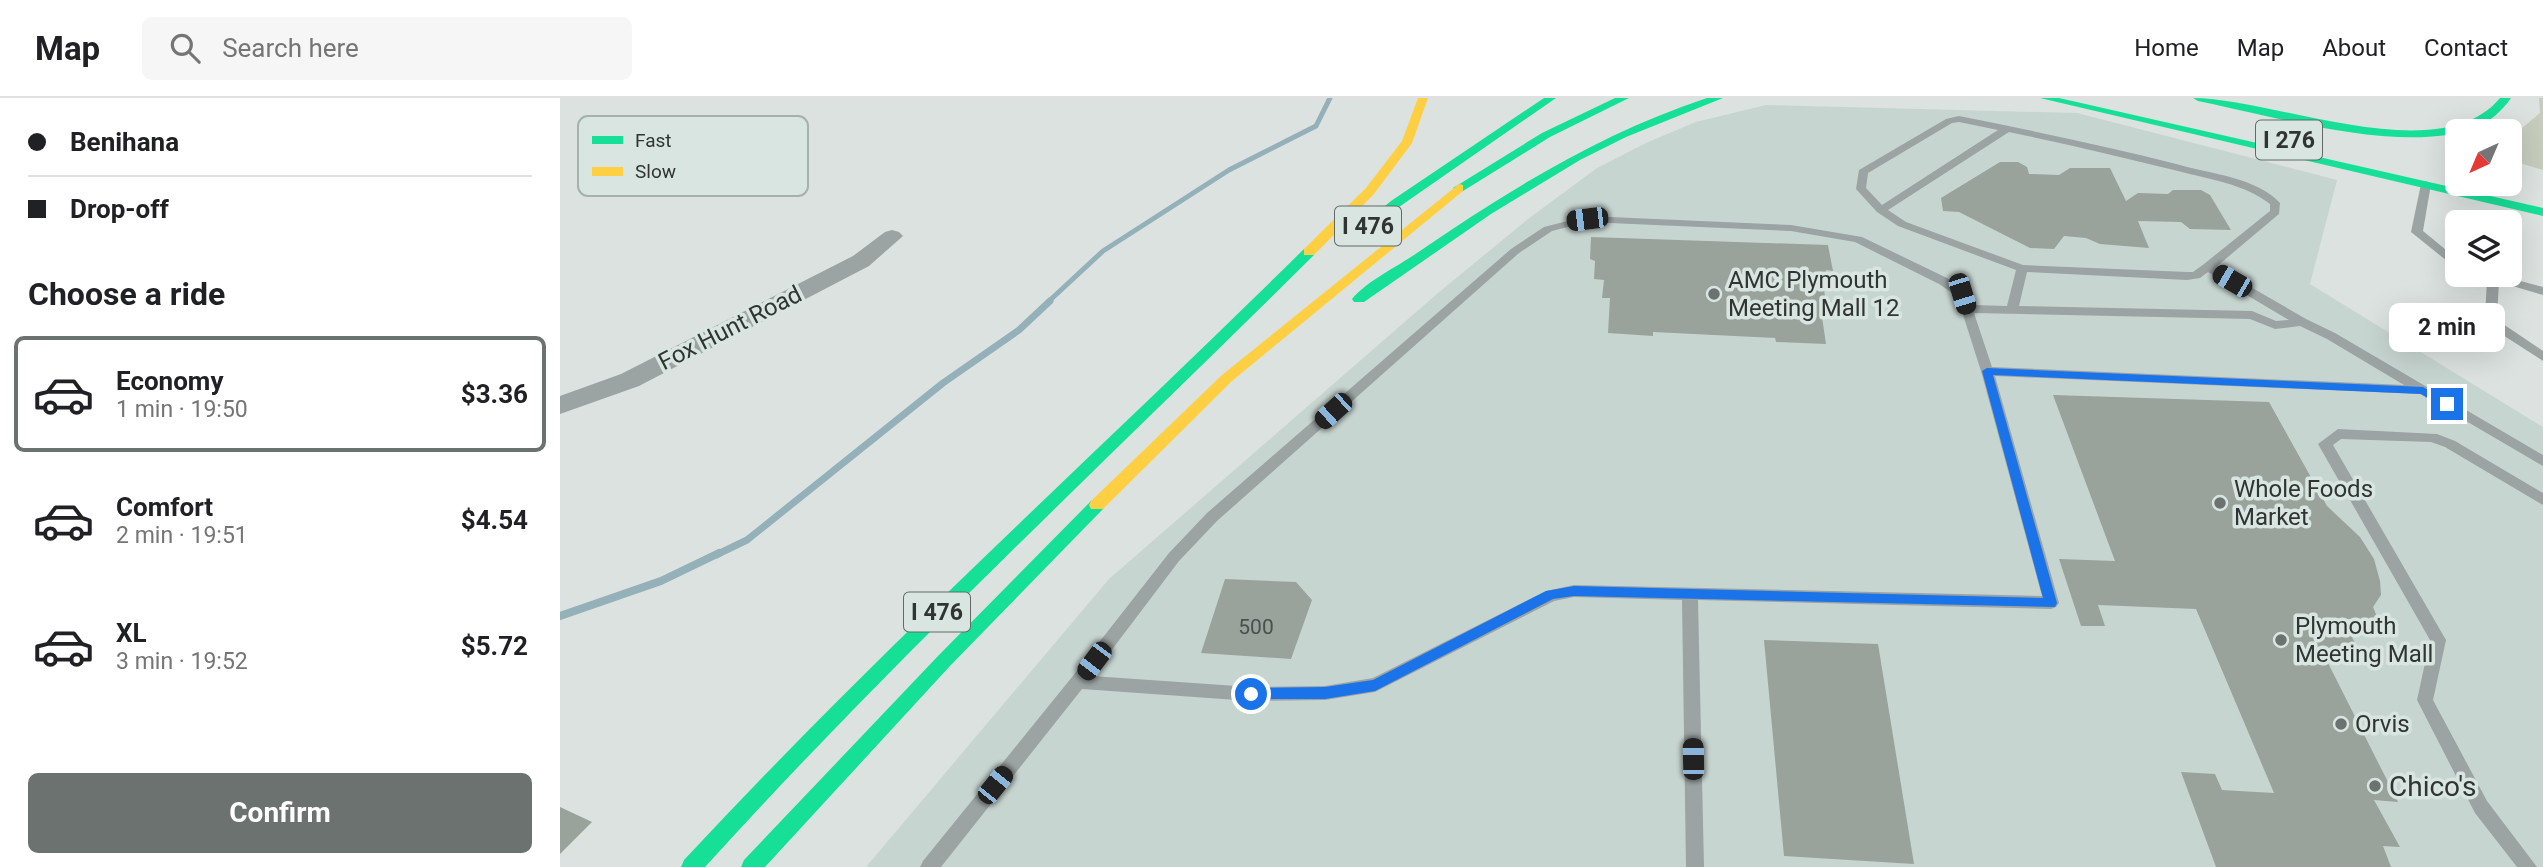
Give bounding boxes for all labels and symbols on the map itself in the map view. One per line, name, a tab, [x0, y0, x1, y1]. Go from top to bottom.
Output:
legend	[578, 116, 808, 196]
north arrow	[2445, 119, 2522, 196]
road number: I 276	[2256, 120, 2322, 159]
text: Fast	[635, 129, 672, 152]
text: Slow	[635, 160, 676, 183]
road number: I 476	[1335, 206, 1401, 246]
car	[1565, 206, 1610, 232]
car	[2209, 261, 2256, 301]
place label: AMC Plymouth Meeting Mall 12	[1728, 266, 1899, 322]
car	[1946, 271, 1979, 317]
street label: Fox Hunt Road	[654, 280, 806, 376]
marker: AMC Plymouth Meeting Mall 12	[1706, 286, 1722, 302]
callout: 2 min	[2389, 302, 2505, 352]
route end	[2431, 388, 2463, 420]
car	[1311, 389, 1356, 433]
place label: Whole Foods Market	[2234, 475, 2373, 531]
marker: Whole Foods Market	[2212, 495, 2228, 511]
road number: I 476	[904, 592, 970, 632]
place label: Plymouth Meeting Mall	[2295, 612, 2433, 668]
house number: 500	[1238, 615, 1274, 639]
marker: Plymouth Meeting Mall	[2273, 632, 2289, 648]
car	[1073, 638, 1116, 684]
route start	[1235, 678, 1267, 710]
place label: Orvis	[2355, 710, 2410, 738]
marker: Orvis	[2333, 716, 2349, 732]
car	[1683, 738, 1704, 780]
car	[974, 762, 1017, 808]
place label: Chico's	[2389, 770, 2476, 803]
marker: Chico's	[2367, 778, 2383, 794]

